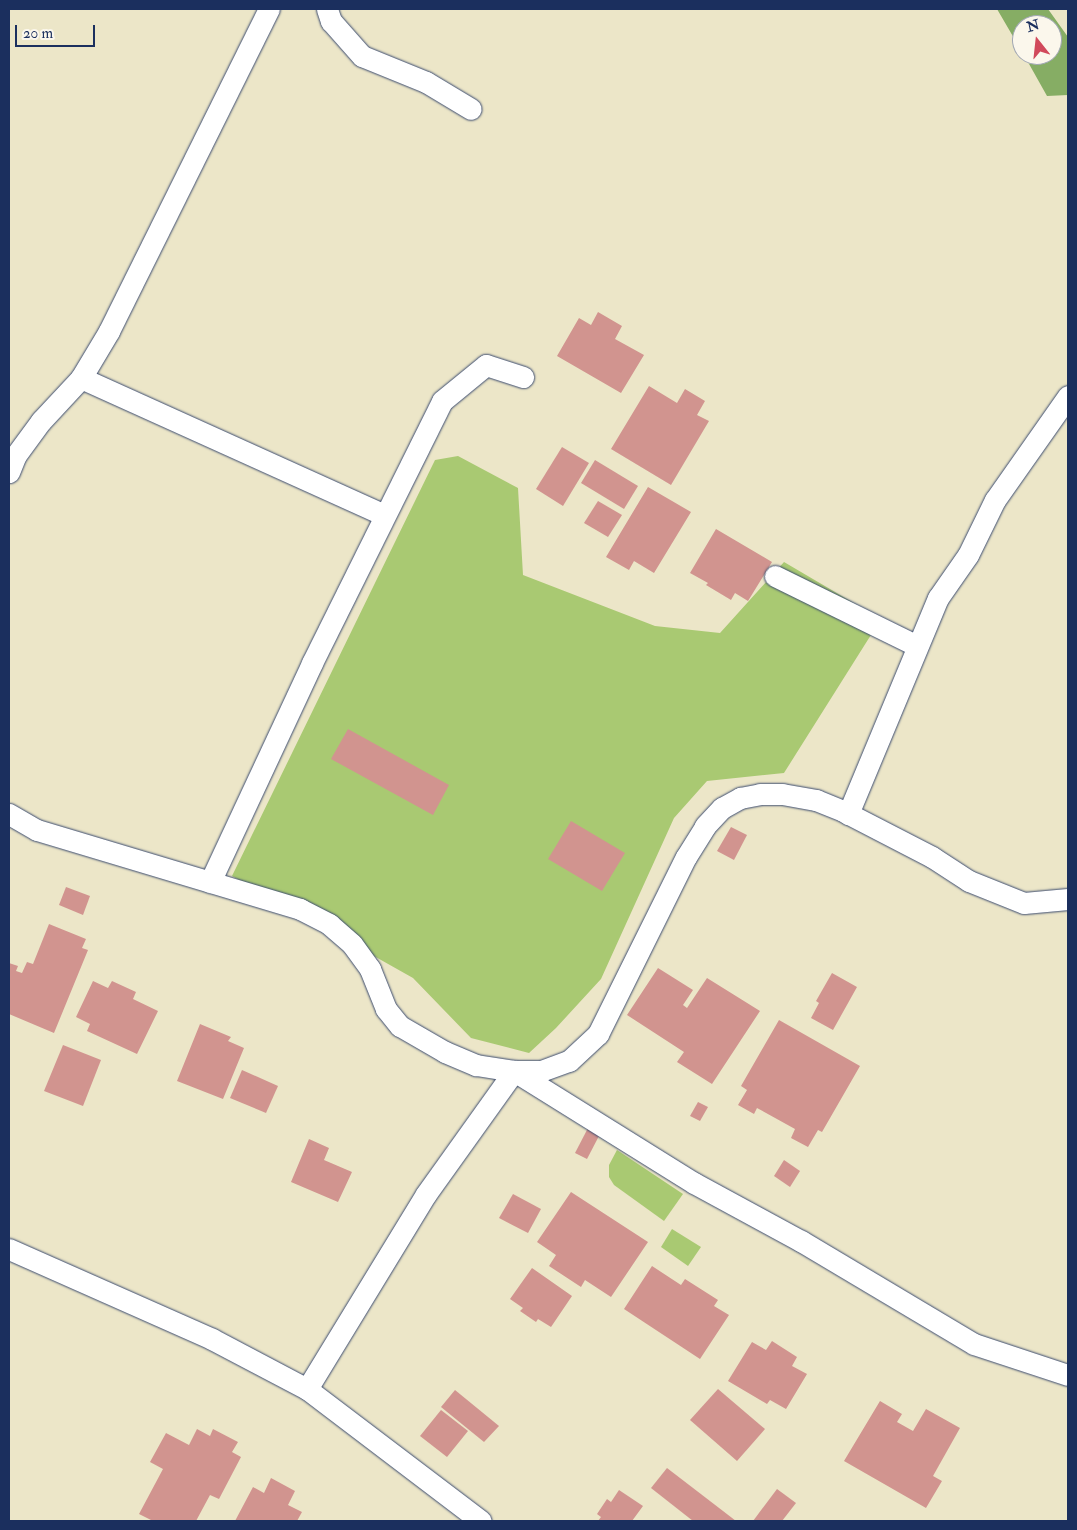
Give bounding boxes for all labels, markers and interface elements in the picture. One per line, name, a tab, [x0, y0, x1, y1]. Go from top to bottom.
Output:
scale bar	[18, 15, 98, 47]
north arrow	[1012, 15, 1062, 65]
text: N	[1025, 16, 1041, 36]
text: 20 m	[23, 24, 53, 43]

